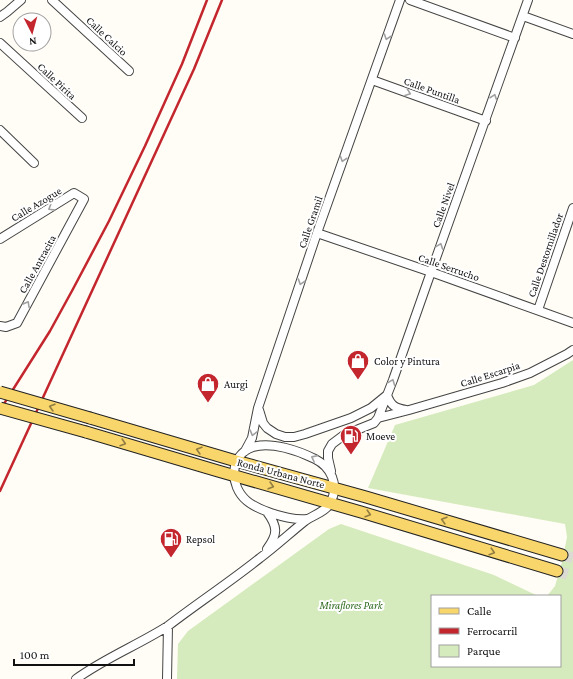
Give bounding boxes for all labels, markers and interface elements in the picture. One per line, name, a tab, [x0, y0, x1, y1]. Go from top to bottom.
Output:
north arrow	[12, 12, 52, 52]
street label: Calle Calcio	[84, 14, 130, 58]
one-way arrow	[383, 33, 391, 40]
text: N	[28, 36, 37, 48]
street label: Calle Pirita	[35, 60, 79, 102]
street label: Calle Puntilla	[402, 74, 462, 106]
one-way arrow	[405, 88, 412, 96]
one-way arrow	[489, 94, 498, 101]
one-way arrow	[340, 156, 348, 163]
street label: Calle Nivel	[429, 181, 457, 229]
street label: Calle Azogue	[9, 184, 64, 225]
street label: Calle Gramil	[295, 194, 325, 250]
one-way arrow	[48, 203, 55, 211]
street label: Calle Destornillador	[525, 211, 565, 299]
street label: Calle Antracita	[16, 233, 58, 295]
one-way arrow	[436, 243, 444, 250]
street label: Calle Serrucho	[417, 251, 482, 283]
one-way arrow	[297, 278, 305, 285]
one-way arrow	[22, 301, 30, 308]
shop icon: Color y Pintura	[345, 348, 371, 381]
place label: Color y Pintura	[374, 355, 440, 368]
street label: Calle Escarpia	[459, 359, 522, 390]
shop icon: Aurgi	[195, 371, 221, 404]
place label: Aurgi	[224, 378, 248, 391]
one-way arrow	[388, 378, 396, 385]
one-way arrow	[49, 403, 56, 412]
fuel station icon: Moeve	[338, 423, 364, 456]
one-way arrow	[250, 429, 258, 436]
place label: Moeve	[366, 430, 395, 442]
one-way arrow	[119, 438, 126, 447]
one-way arrow	[196, 446, 203, 455]
one-way arrow	[310, 455, 318, 463]
street label: Ronda Urbana Norte	[236, 456, 326, 490]
one-way arrow	[267, 481, 274, 490]
one-way arrow	[364, 509, 371, 518]
one-way arrow	[441, 516, 448, 525]
fuel station icon: Repsol	[158, 526, 184, 559]
place label: Repsol	[186, 533, 215, 546]
one-way arrow	[489, 547, 496, 556]
legend	[431, 595, 561, 667]
park label: Miraflores Park	[318, 599, 384, 612]
text: Calle	[467, 604, 491, 618]
text: Ferrocarril	[467, 624, 518, 638]
scale bar	[14, 641, 134, 667]
text: Parque	[467, 644, 500, 658]
text: 100 m	[20, 648, 50, 662]

